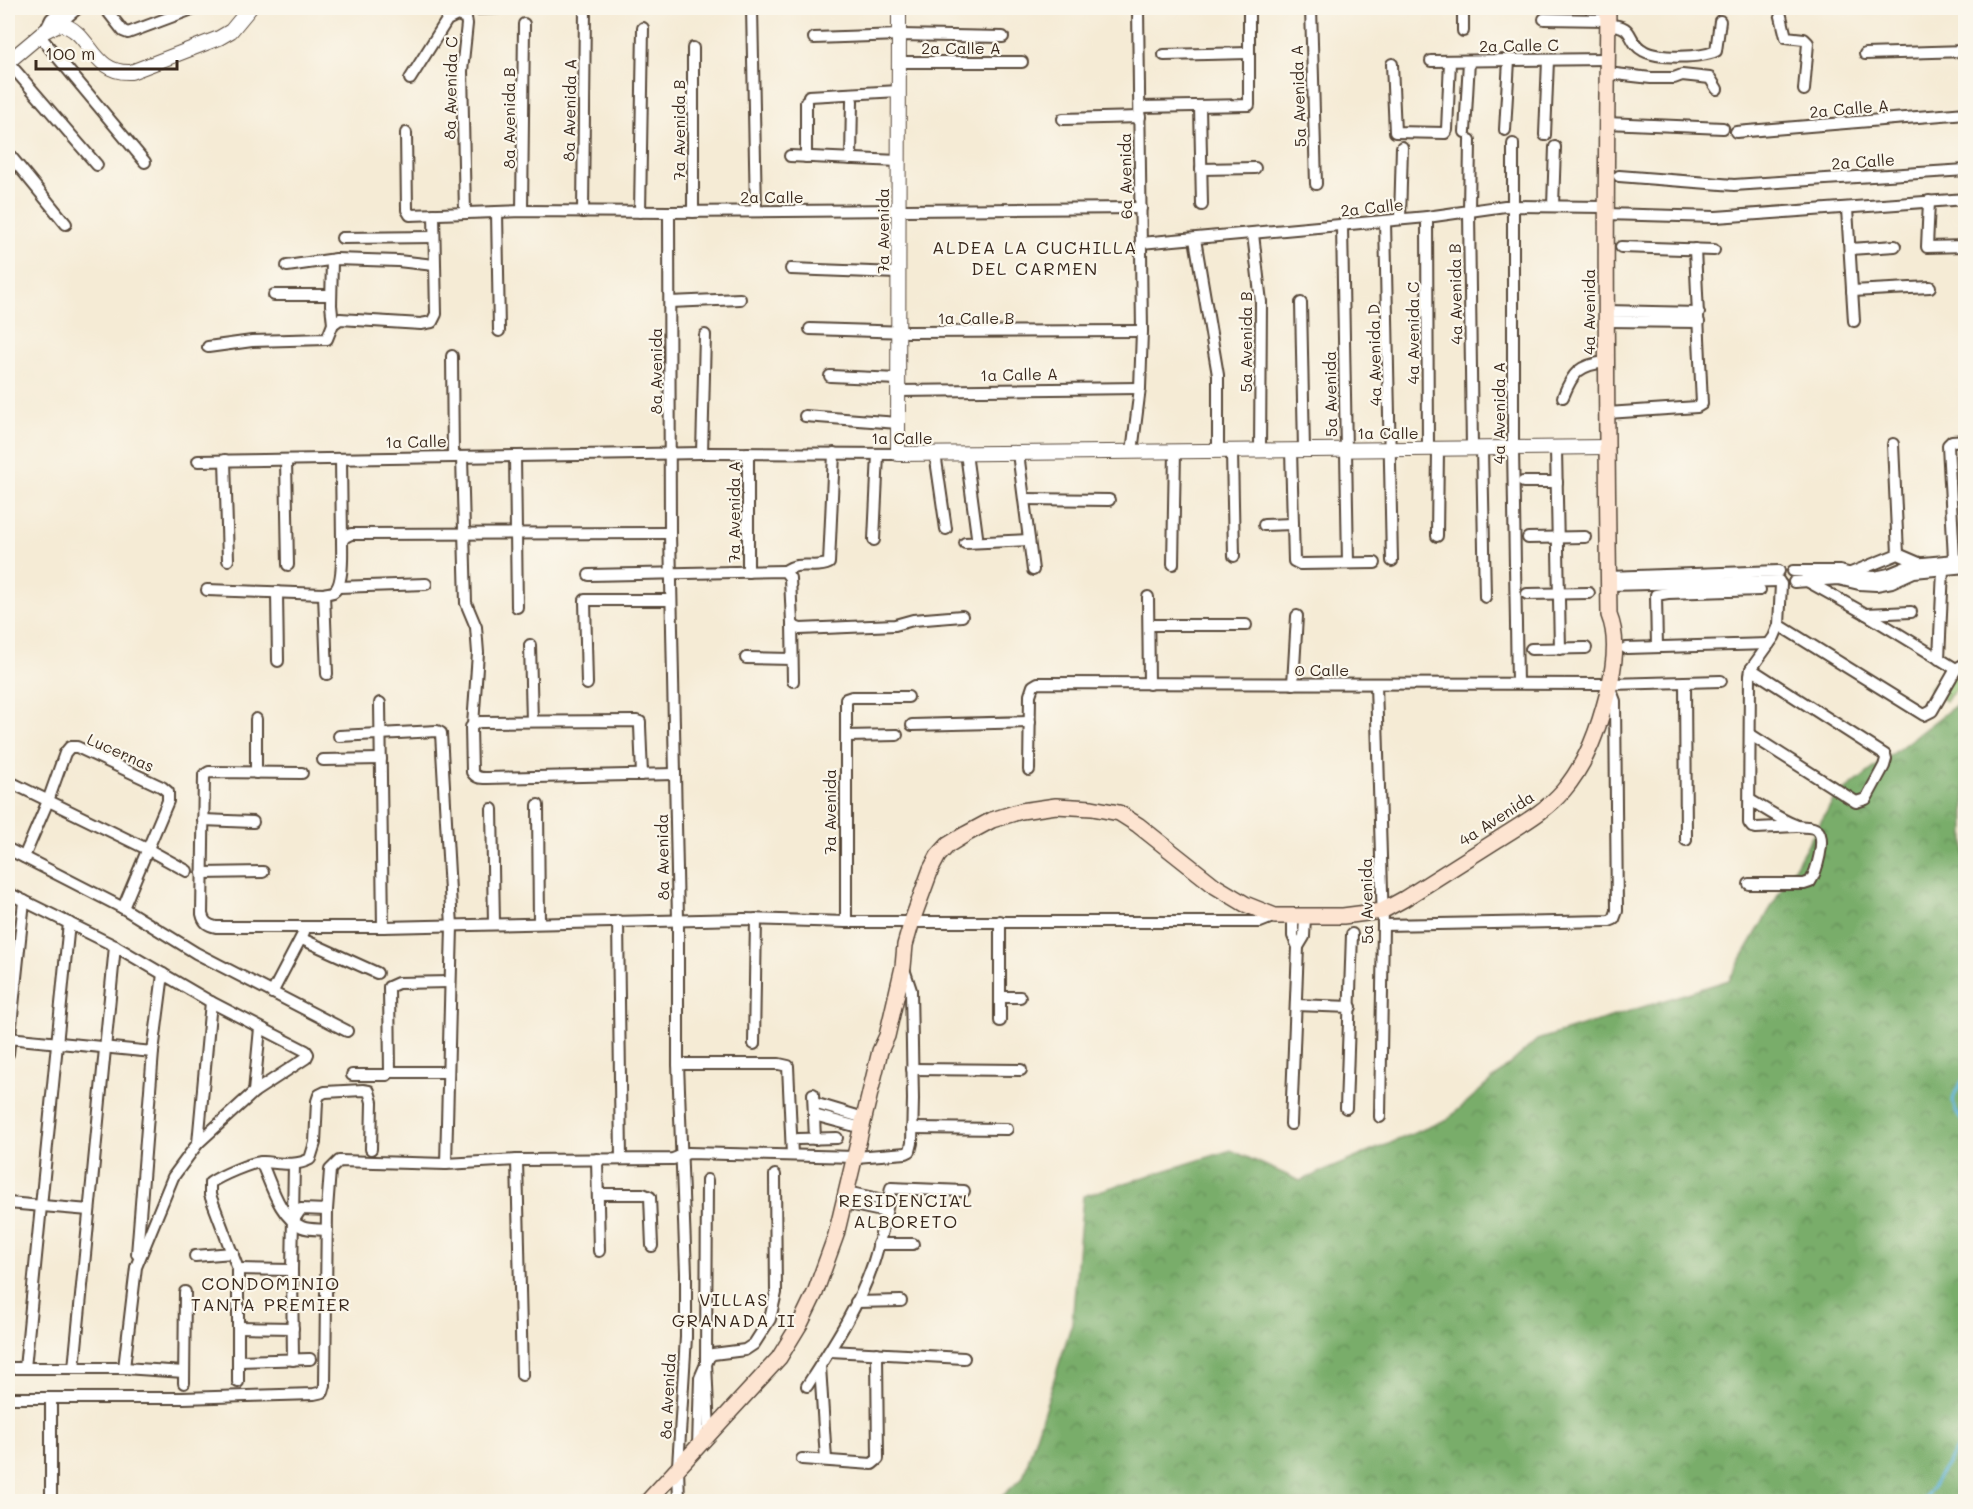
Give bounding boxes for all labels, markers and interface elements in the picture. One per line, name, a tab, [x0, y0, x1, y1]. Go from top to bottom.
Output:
scale bar	[36, 33, 177, 71]
street label: 2a Calle C	[1479, 34, 1559, 56]
street label: 8a Avenida C	[439, 36, 461, 140]
street label: 2a Calle A	[921, 37, 1001, 58]
text: 100 m	[45, 41, 95, 65]
street label: 5a Avenida A	[1286, 45, 1310, 147]
street label: 8a Avenida A	[558, 58, 580, 162]
street label: 8a Avenida B	[498, 67, 519, 169]
street label: 7a Avenida B	[668, 80, 689, 180]
street label: 2a Calle A	[1808, 94, 1890, 122]
street label: 6a Avenida	[1114, 133, 1136, 219]
street label: 2a Calle	[1831, 148, 1895, 174]
street label: 2a Calle	[740, 186, 804, 207]
street label: 7a Avenida	[872, 188, 893, 274]
street label: 2a Calle	[1339, 193, 1405, 221]
district label: ALDEA LA CUCHILLA DEL CARMEN	[932, 235, 1138, 280]
street label: 4a Avenida B	[1444, 243, 1466, 345]
street label: 4a Avenida	[1578, 269, 1599, 355]
street label: 4a Avenida C	[1402, 282, 1423, 384]
street label: 5a Avenida B	[1235, 291, 1256, 393]
street label: 4a Avenida D	[1363, 304, 1385, 406]
street label: 1a Calle B	[938, 307, 1014, 328]
street label: 8a Avenida	[645, 328, 666, 414]
street label: 5a Avenida	[1319, 351, 1341, 437]
street label: 4a Avenida A	[1488, 362, 1509, 464]
street label: 1a Calle A	[980, 363, 1058, 385]
street label: 1a Calle	[1357, 422, 1419, 443]
street label: 1a Calle	[871, 427, 933, 448]
street label: 1a Calle	[385, 430, 447, 452]
street label: 7a Avenida A	[723, 461, 744, 563]
street label: 0 Calle	[1295, 659, 1349, 680]
street label: Lucernas	[84, 728, 158, 776]
street label: 7a Avenida	[819, 769, 840, 855]
street label: 4a Avenida	[1454, 786, 1538, 850]
street label: 8a Avenida	[651, 814, 673, 900]
street label: 5a Avenida	[1355, 858, 1377, 944]
district label: RESIDENCIAL ALBORETO	[839, 1188, 974, 1233]
district label: CONDOMINIO TANTA PREMIER	[191, 1271, 351, 1316]
district label: VILLAS GRANADA II	[672, 1287, 796, 1332]
street label: 8a Avenida	[654, 1352, 680, 1440]

